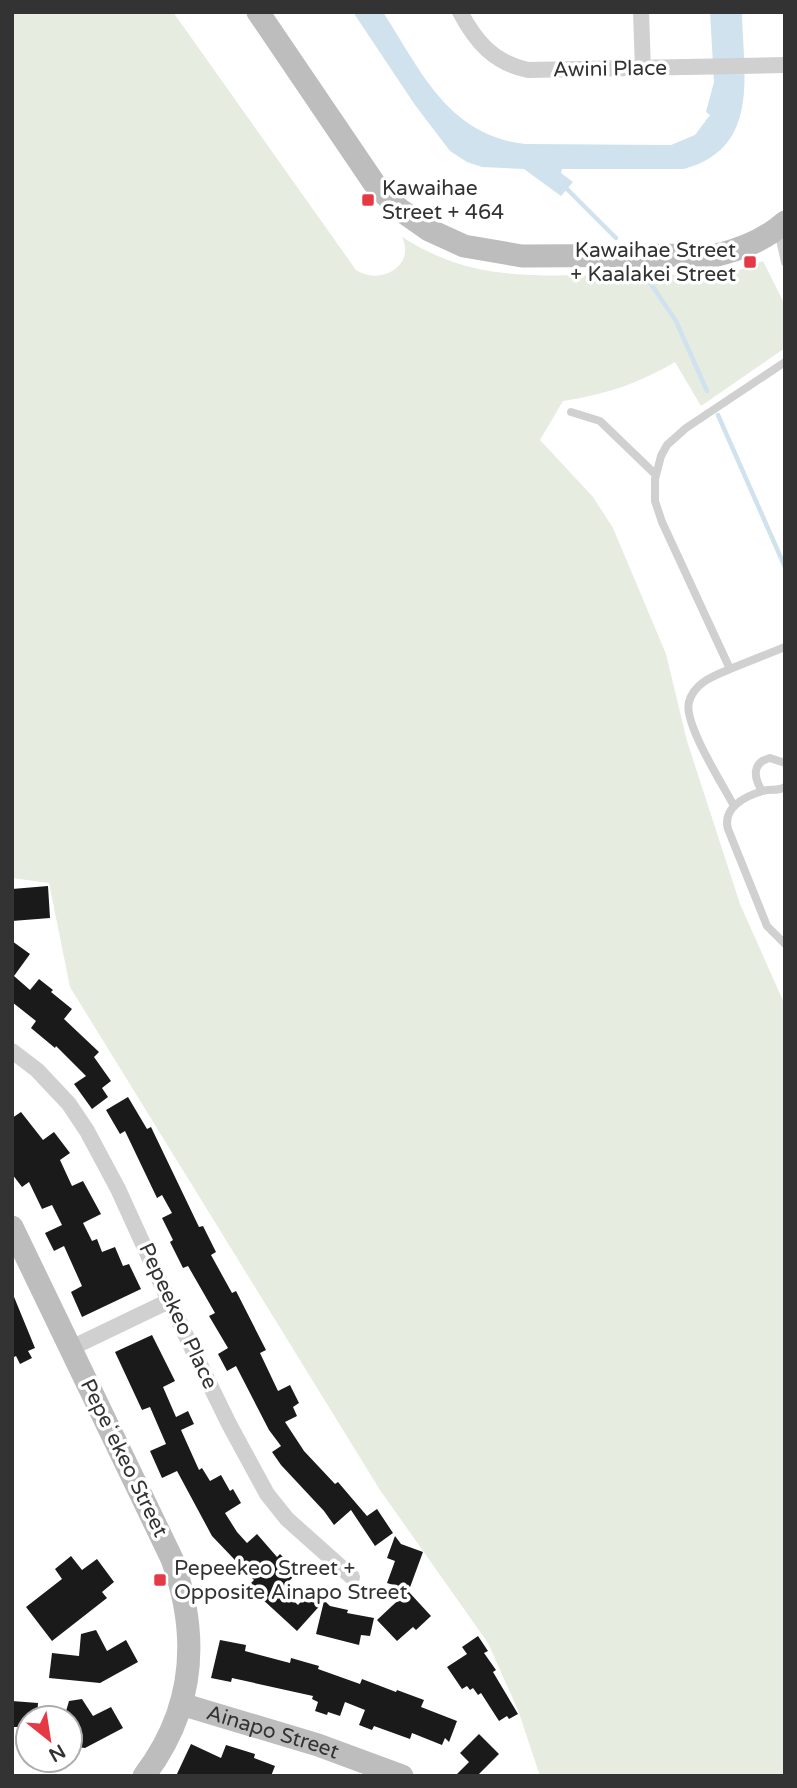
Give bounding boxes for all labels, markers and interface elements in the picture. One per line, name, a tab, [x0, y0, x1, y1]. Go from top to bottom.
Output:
street label: Awini Place	[553, 56, 667, 82]
place label: Kawaihae Street + 464	[382, 176, 504, 225]
marker: Kawaihae Street + 464	[360, 192, 376, 208]
place label: Kawaihae Street + Kaalakei Street	[570, 238, 736, 287]
marker: Kawaihae Street + Kaalakei Street	[742, 254, 758, 270]
street label: Pepeekeo Place	[133, 1239, 223, 1393]
street label: Pepeʻekeo Street	[75, 1375, 173, 1541]
place label: Pepeekeo Street + Opposite Ainapo Street	[174, 1556, 408, 1605]
marker: Pepeekeo Street + Opposite Ainapo Street	[152, 1572, 168, 1588]
street label: Ainapo Street	[204, 1700, 342, 1764]
north arrow	[14, 1704, 84, 1774]
text: N	[45, 1740, 69, 1766]

